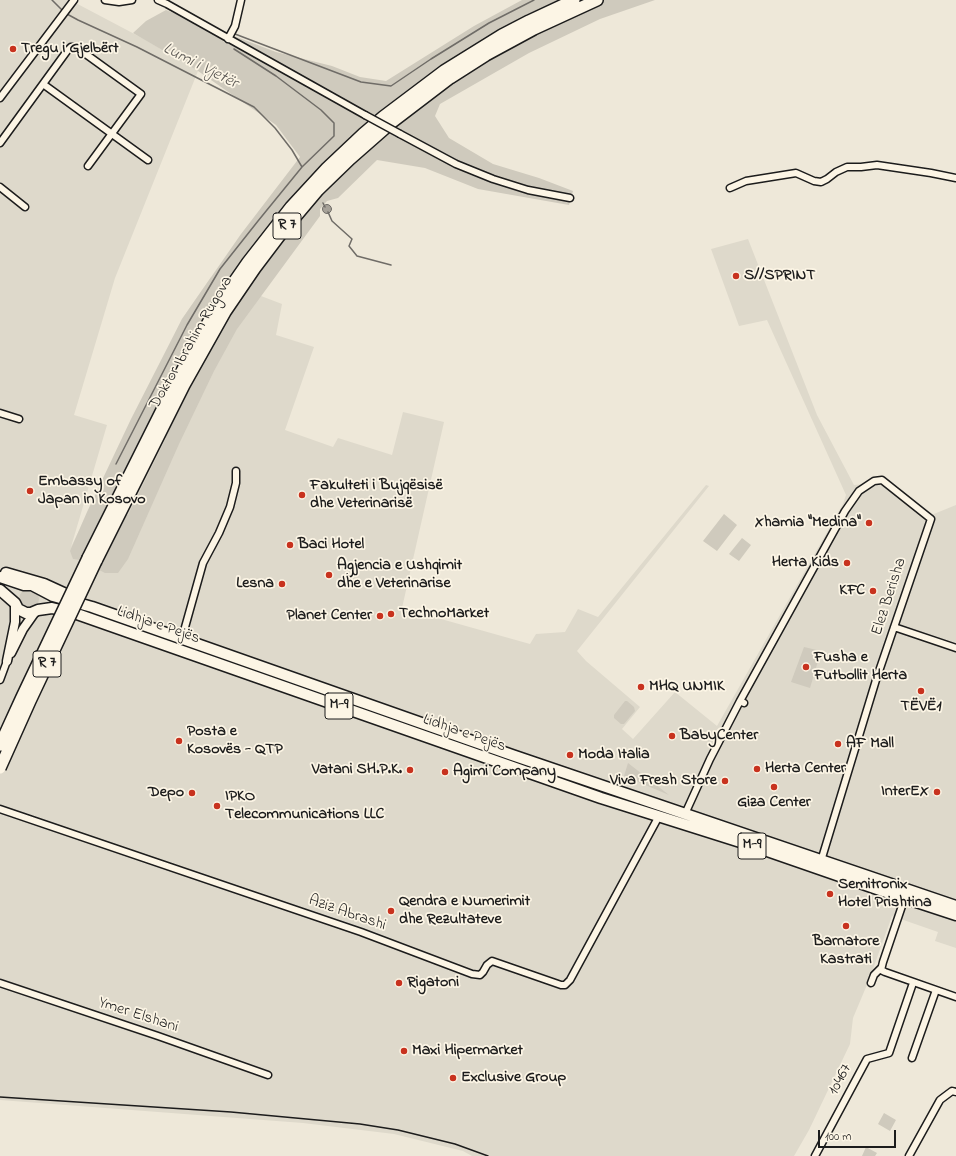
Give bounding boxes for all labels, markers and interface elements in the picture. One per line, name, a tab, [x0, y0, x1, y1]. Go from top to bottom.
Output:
place label: Tregu i Gjelbërt	[21, 39, 119, 59]
water label: Lumi i Vjetër	[159, 39, 241, 95]
marker: Tregu i Gjelbërt	[8, 44, 18, 54]
road number: R 7	[273, 213, 301, 239]
place label: S//SPRINT	[744, 266, 815, 286]
marker: S//SPRINT	[731, 271, 741, 281]
street label: Doktor Ibrahim Rugova	[146, 273, 238, 413]
place label: Embassy of Japan in Kosovo	[38, 472, 145, 510]
place label: Fakulteti i Bujqësisë dhe Veterinarisë	[310, 476, 443, 514]
marker: Embassy of Japan in Kosovo	[25, 486, 35, 496]
marker: Fakulteti i Bujqësisë dhe Veterinarisë	[297, 490, 307, 500]
place label: Xhamia "Medina"	[755, 513, 861, 533]
marker: Xhamia "Medina"	[864, 518, 874, 528]
place label: Baci Hotel	[298, 535, 364, 555]
marker: Baci Hotel	[285, 540, 295, 550]
place label: Herta Kids	[772, 553, 839, 573]
place label: Agjencia e Ushqimit dhe e Veterinarise	[337, 556, 462, 594]
street label: Elez Berisha	[868, 556, 912, 638]
marker: Herta Kids	[842, 558, 852, 568]
marker: Agjencia e Ushqimit dhe e Veterinarise	[324, 570, 334, 580]
place label: Lesna	[236, 574, 274, 594]
marker: Lesna	[277, 579, 287, 589]
place label: KFC	[839, 581, 865, 601]
marker: KFC	[868, 586, 878, 596]
street label: Lidhja e Pejës	[114, 603, 202, 649]
place label: TechnoMarket	[399, 604, 489, 624]
place label: Planet Center	[287, 606, 372, 626]
marker: TechnoMarket	[386, 609, 396, 619]
marker: Planet Center	[375, 611, 385, 621]
place label: Fusha e Futbollit Herta	[814, 648, 907, 686]
road number: R 7	[33, 651, 61, 677]
marker: Fusha e Futbollit Herta	[801, 662, 811, 672]
place label: MHQ UNMIK	[649, 677, 724, 697]
marker: MHQ UNMIK	[636, 682, 646, 692]
marker: TËVË1	[916, 686, 926, 696]
road number: M-9	[325, 693, 353, 719]
place label: TËVË1	[900, 697, 942, 717]
street label: Lidhja e Pejës	[420, 711, 508, 757]
place label: Posta e Kosovës - QTP	[187, 722, 283, 760]
place label: BabyCenter	[680, 726, 758, 746]
marker: BabyCenter	[667, 731, 677, 741]
place label: AF Mall	[846, 734, 894, 754]
marker: Posta e Kosovës - QTP	[174, 736, 184, 746]
marker: AF Mall	[833, 739, 843, 749]
place label: Moda Italia	[578, 745, 650, 765]
marker: Moda Italia	[565, 750, 575, 760]
place label: Herta Center	[765, 759, 846, 779]
place label: Vatani SH.P.K.	[312, 760, 402, 780]
place label: Agimi Company	[453, 762, 556, 782]
marker: Herta Center	[752, 764, 762, 774]
marker: Vatani SH.P.K.	[405, 765, 415, 775]
marker: Agimi Company	[440, 767, 450, 777]
place label: Viva Fresh Store	[610, 771, 717, 791]
marker: Viva Fresh Store	[720, 776, 730, 786]
marker: Giza Center	[769, 782, 779, 792]
place label: InterEX	[881, 782, 929, 802]
place label: Depo	[148, 783, 184, 803]
place label: IPKO Telecommunications LLC	[225, 787, 384, 825]
marker: InterEX	[932, 787, 942, 797]
marker: Depo	[187, 788, 197, 798]
place label: Giza Center	[737, 793, 811, 813]
marker: IPKO Telecommunications LLC	[212, 801, 222, 811]
road number: M-9	[738, 833, 766, 859]
place label: Semitronix Hotel Prishtina	[838, 875, 932, 913]
marker: Semitronix Hotel Prishtina	[825, 889, 835, 899]
street label: Aziz Abrashi	[306, 892, 388, 936]
place label: Qendra e Numerimit dhe Rezultateve	[399, 892, 530, 930]
marker: Qendra e Numerimit dhe Rezultateve	[386, 906, 396, 916]
marker: Barnatore Kastrati	[841, 921, 851, 931]
place label: Barnatore Kastrati	[813, 932, 879, 970]
place label: Rigatoni	[407, 973, 459, 993]
marker: Rigatoni	[394, 978, 404, 988]
street label: Ymer Elshani	[96, 994, 180, 1038]
place label: Maxi Hipermarket	[412, 1041, 523, 1061]
marker: Maxi Hipermarket	[399, 1046, 409, 1056]
street label: 10467	[825, 1061, 857, 1099]
place label: Exclusive Group	[461, 1068, 566, 1088]
marker: Exclusive Group	[448, 1073, 458, 1083]
scale bar	[820, 1122, 898, 1148]
text: 100 m	[825, 1128, 852, 1146]

